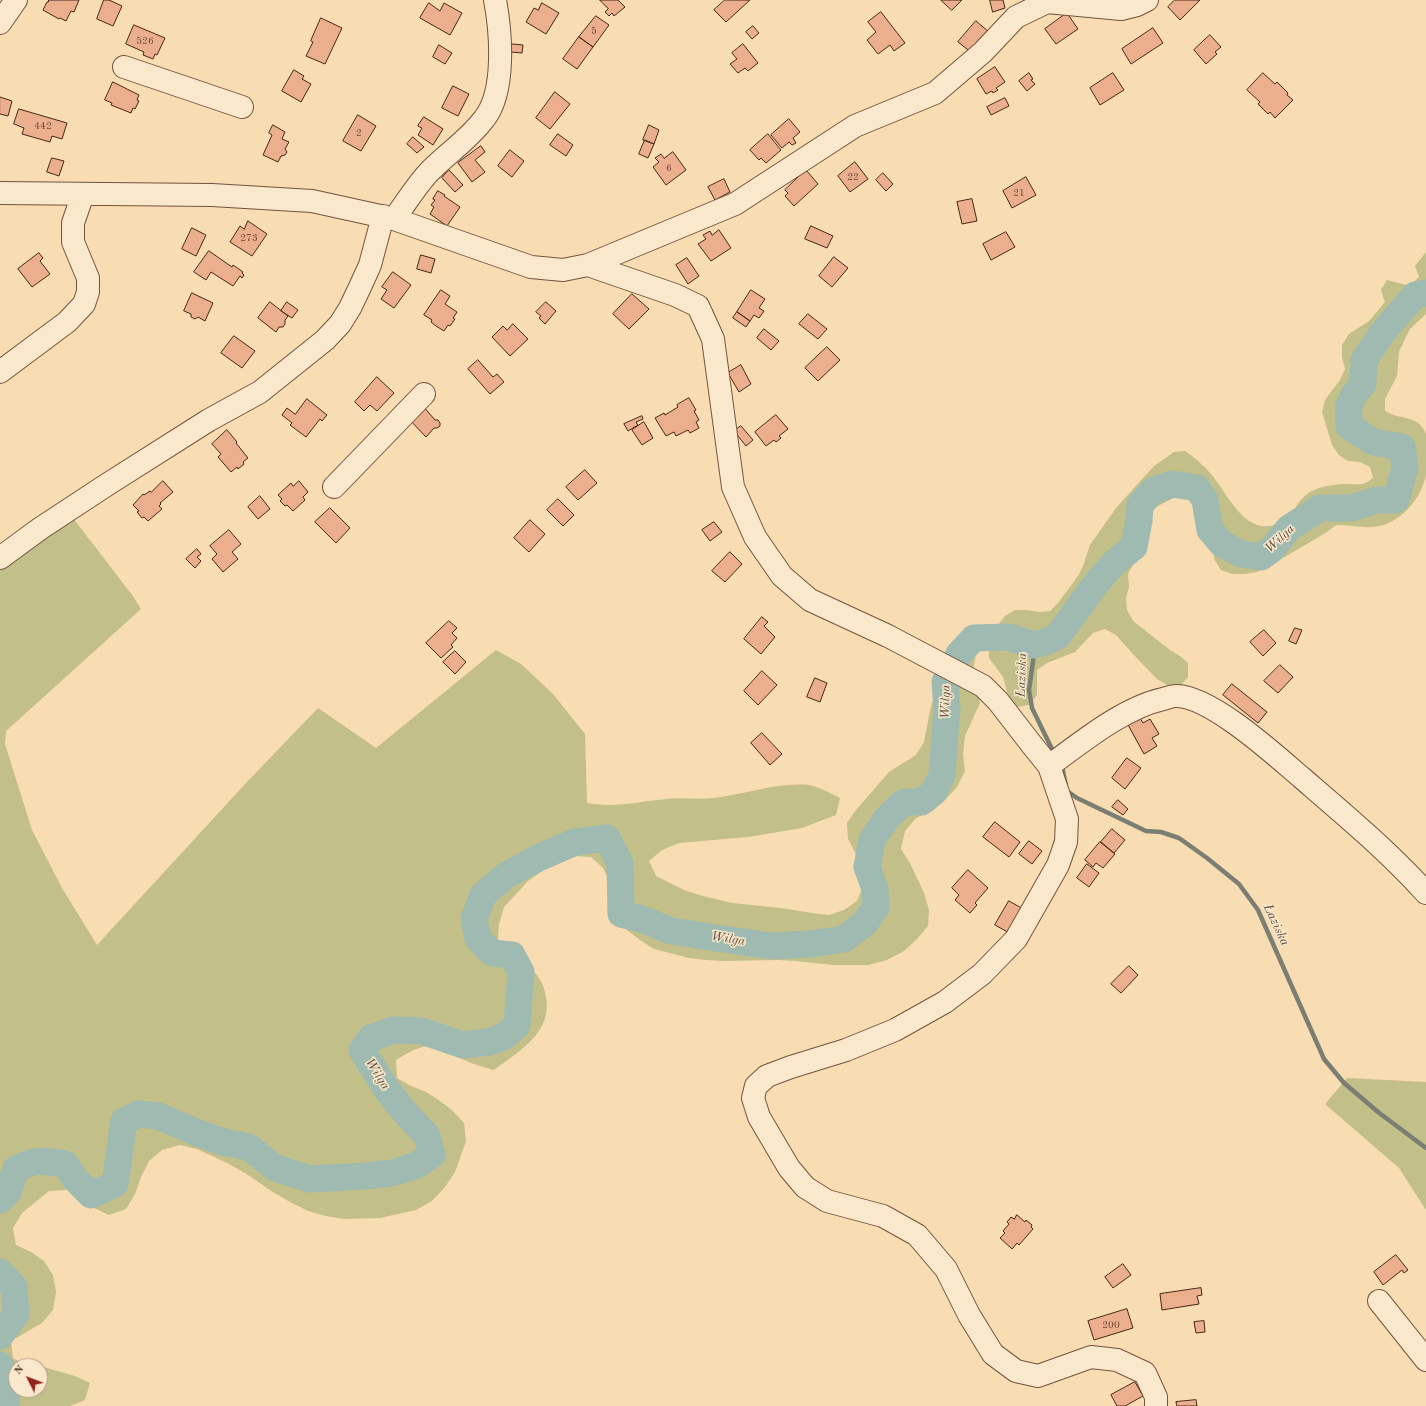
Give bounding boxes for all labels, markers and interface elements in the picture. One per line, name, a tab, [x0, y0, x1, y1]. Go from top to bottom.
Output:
house number: 5	[591, 25, 597, 37]
house number: 526	[136, 35, 154, 47]
house number: 442	[34, 120, 52, 132]
house number: 2	[356, 127, 362, 139]
house number: 6	[666, 162, 672, 174]
house number: 22	[847, 171, 859, 183]
house number: 21	[1013, 187, 1025, 199]
house number: 273	[240, 232, 258, 244]
water label: Wilga	[1262, 521, 1298, 557]
water label: Łaziska	[1013, 652, 1031, 698]
water label: Wilga	[938, 684, 954, 720]
water label: Łaziska	[1259, 901, 1293, 949]
water label: Wilga	[710, 929, 746, 949]
water label: Wilga	[361, 1055, 393, 1093]
house number: 200	[1102, 1319, 1120, 1331]
north arrow	[8, 1358, 48, 1398]
text: N	[13, 1364, 26, 1377]

